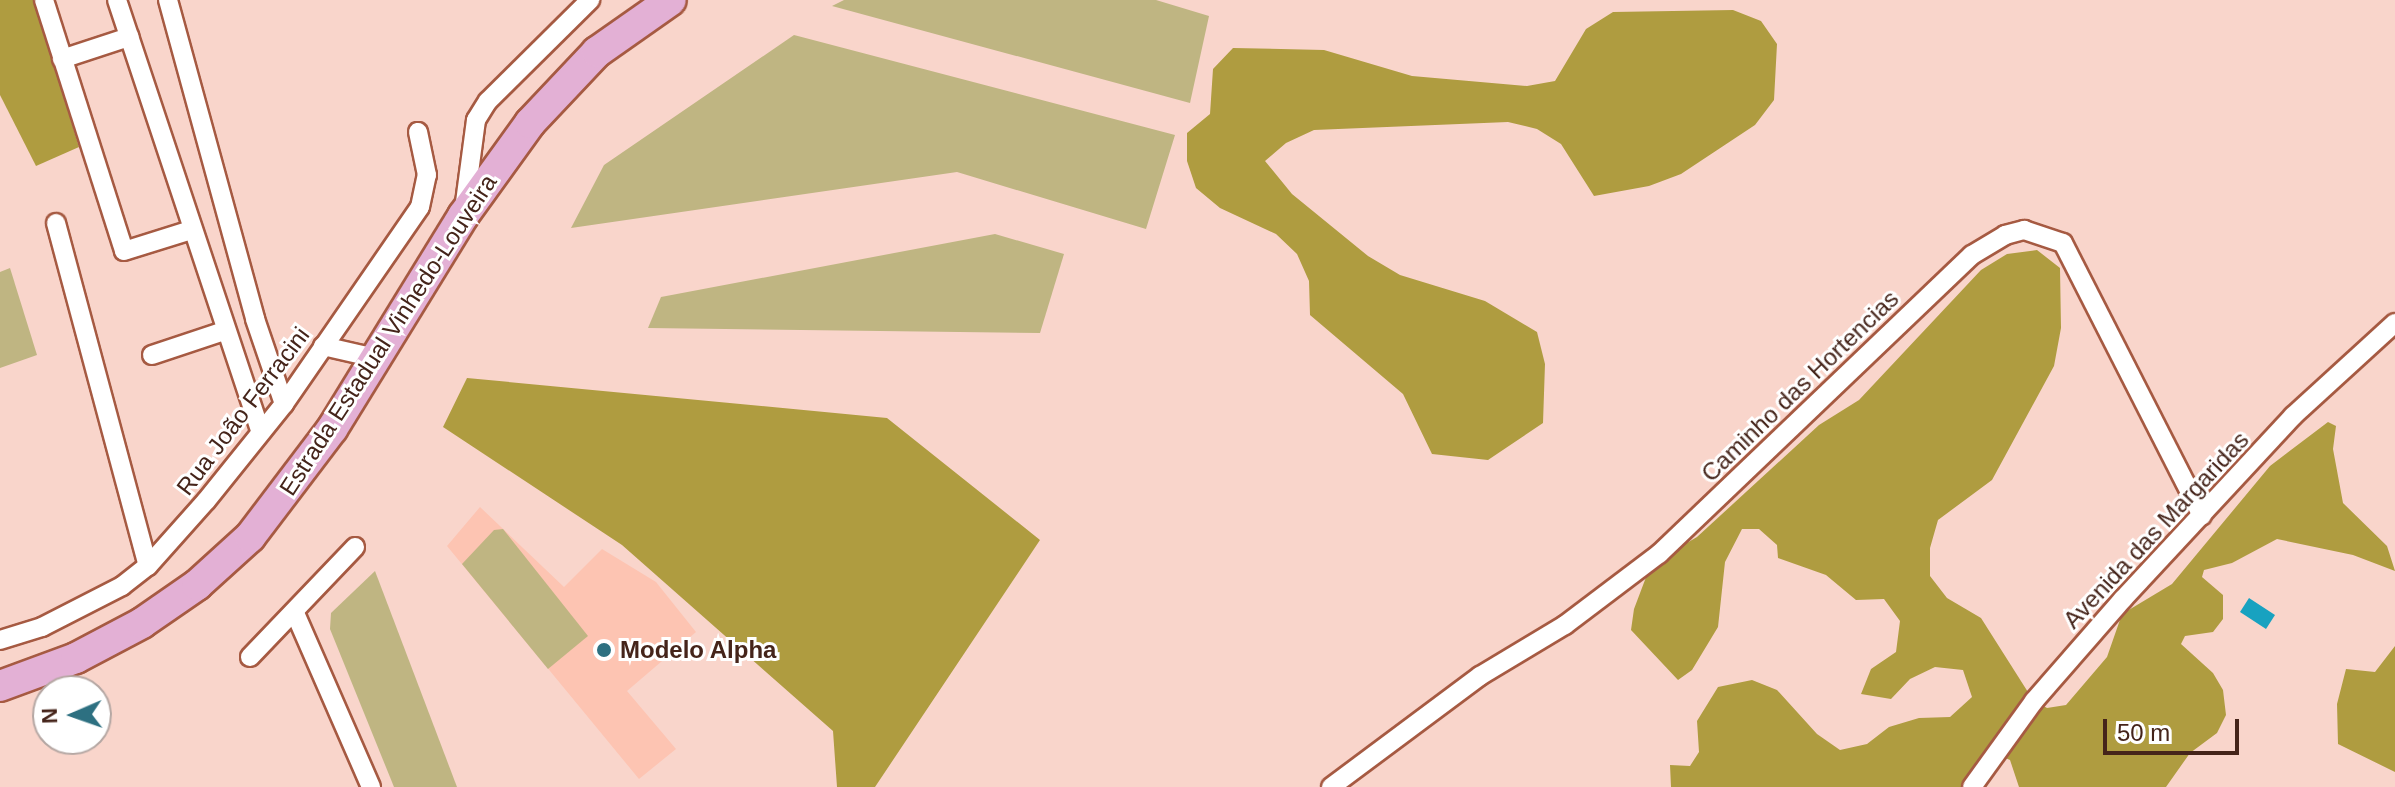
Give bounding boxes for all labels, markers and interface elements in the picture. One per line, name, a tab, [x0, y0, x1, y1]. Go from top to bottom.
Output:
street label: Estrada Estadual Vinhedo-Louveira	[273, 169, 503, 501]
street label: Caminho das Hortencias	[1695, 284, 1905, 488]
street label: Rua João Ferracini	[170, 321, 316, 501]
street label: Avenida das Margaridas	[2057, 426, 2255, 634]
place label: Modelo Alpha	[620, 636, 777, 664]
marker: Modelo Alpha	[595, 641, 613, 659]
north arrow	[32, 675, 112, 755]
scale bar	[2107, 703, 2243, 753]
text: N	[37, 707, 62, 724]
text: 50 m	[2117, 719, 2170, 746]

